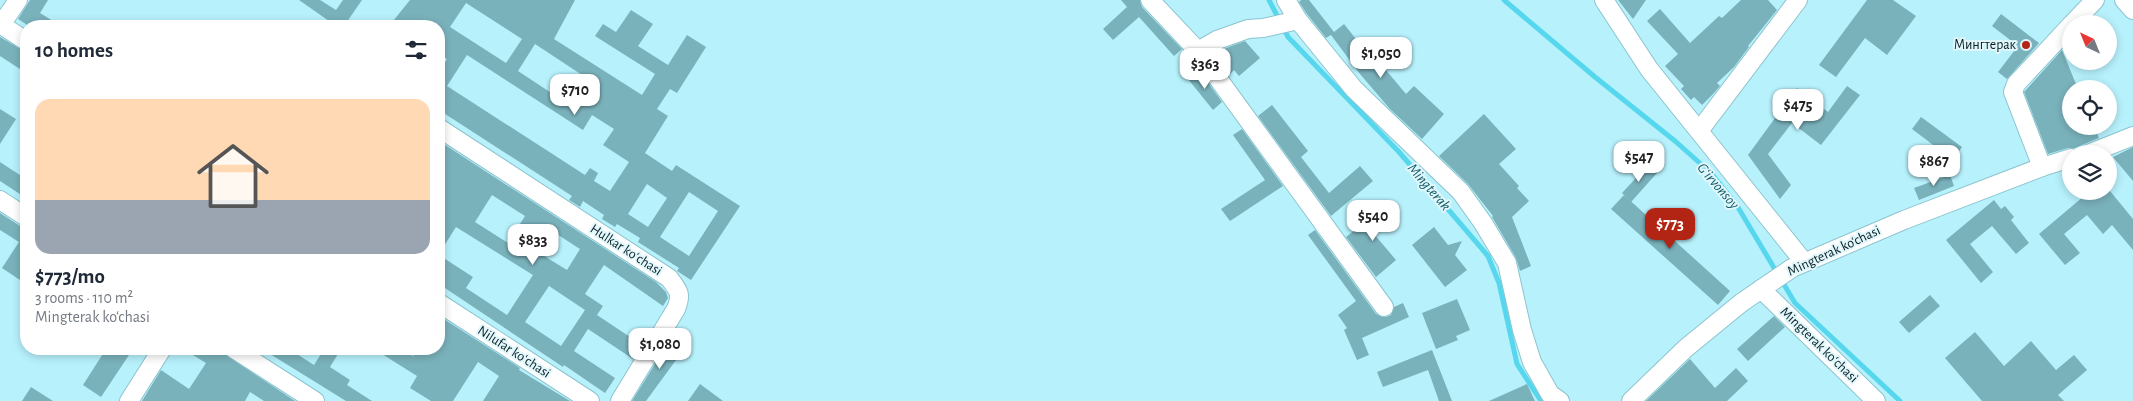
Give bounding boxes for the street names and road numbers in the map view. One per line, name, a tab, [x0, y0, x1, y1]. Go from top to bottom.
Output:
street label: Hulkar koʻchasi	[588, 222, 664, 278]
street label: Mingterak ko‘chasi	[1785, 223, 1883, 279]
street label: Mingterak koʻchasi	[1778, 305, 1860, 385]
street label: Nilufar koʻchasi	[475, 323, 553, 381]

